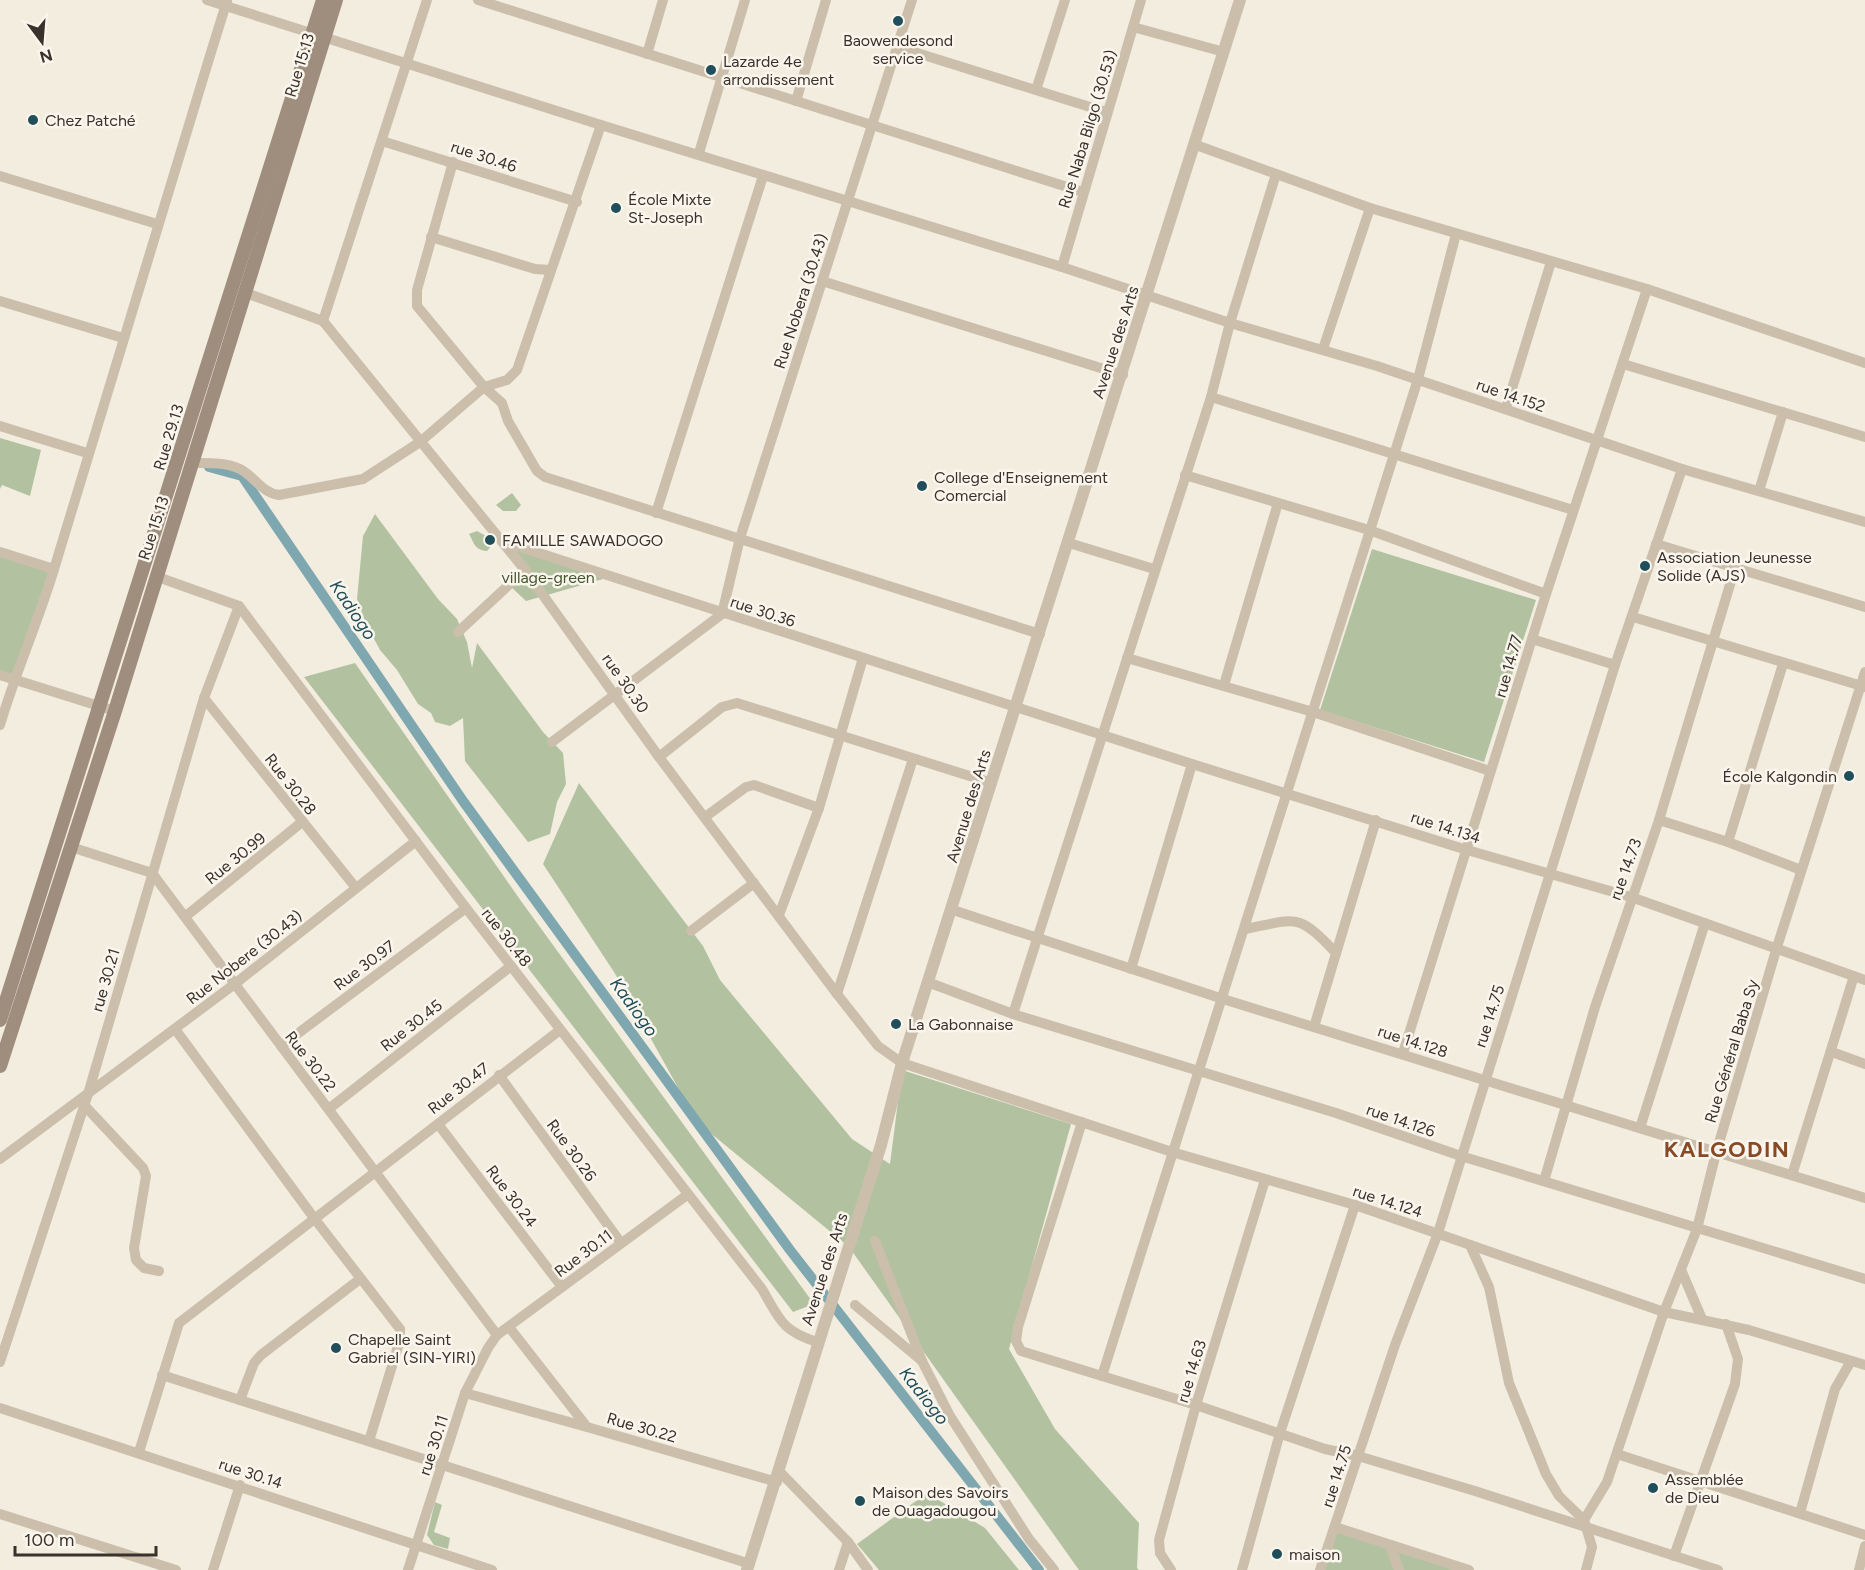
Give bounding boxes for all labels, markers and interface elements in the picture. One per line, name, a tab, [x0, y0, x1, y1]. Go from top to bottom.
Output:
north arrow	[12, 12, 72, 72]
marker: Baowendesond service	[891, 14, 905, 28]
street label: Rue 15.13	[281, 31, 318, 100]
place label: Baowendesond service	[843, 31, 953, 68]
text: N	[37, 45, 55, 67]
street label: Rue Naba Bilgo (30.53)	[1054, 48, 1121, 211]
place label: Lazarde 4e arrondissement	[723, 52, 834, 89]
marker: Lazarde 4e arrondissement	[704, 63, 718, 77]
place label: Chez Patché	[45, 111, 136, 130]
marker: Chez Patché	[26, 113, 40, 127]
street label: rue 30.46	[448, 137, 519, 176]
place label: École Mixte St-Joseph	[628, 190, 711, 227]
marker: École Mixte St-Joseph	[609, 201, 623, 215]
street label: Rue Nobera (30.43)	[770, 231, 831, 371]
street label: Avenue des Arts	[1088, 283, 1143, 401]
street label: rue 14.152	[1474, 375, 1548, 416]
street label: Rue 29.13	[149, 402, 188, 473]
place label: College d'Enseignement Comercial	[934, 468, 1108, 505]
marker: College d'Enseignement Comercial	[915, 479, 929, 493]
street label: Rue 15.13	[134, 494, 173, 563]
place label: FAMILLE SAWADOGO	[502, 531, 663, 550]
marker: FAMILLE SAWADOGO	[483, 533, 497, 547]
place label: Association Jeunesse Solide (AJS)	[1657, 548, 1812, 585]
marker: Association Jeunesse Solide (AJS)	[1638, 559, 1652, 573]
park label: village-green	[501, 568, 595, 587]
water label: Kadiogo	[325, 576, 381, 644]
street label: rue 30.36	[728, 592, 798, 631]
street label: rue 14.77	[1491, 632, 1527, 700]
street label: rue 30.30	[598, 650, 653, 717]
street label: Avenue des Arts	[942, 747, 995, 865]
street label: Rue 30.28	[261, 750, 320, 819]
place label: École Kalgondin	[1722, 767, 1837, 786]
marker: École Kalgondin	[1842, 769, 1856, 783]
street label: rue 14.134	[1409, 807, 1483, 848]
street label: Rue 30.99	[201, 828, 269, 888]
street label: rue 14.73	[1606, 836, 1645, 903]
street label: rue 30.48	[478, 904, 535, 970]
street label: Rue Nobere (30.43)	[183, 906, 306, 1009]
street label: Rue 30.97	[330, 936, 399, 995]
street label: rue 30.21	[87, 946, 124, 1014]
water label: Kadiogo	[605, 973, 663, 1041]
street label: Rue Général Baba Sy	[1701, 977, 1763, 1125]
street label: rue 14.75	[1470, 982, 1509, 1050]
street label: Rue 30.45	[377, 995, 446, 1055]
place label: La Gabonnaise	[908, 1015, 1014, 1034]
marker: La Gabonnaise	[889, 1017, 903, 1031]
street label: rue 14.128	[1376, 1021, 1450, 1062]
street label: Rue 30.22	[281, 1027, 340, 1095]
street label: Rue 30.47	[424, 1058, 493, 1118]
street label: rue 14.126	[1364, 1100, 1438, 1141]
street label: Rue 30.26	[543, 1116, 600, 1185]
district label: KALGODIN	[1664, 1136, 1790, 1163]
street label: Rue 30.24	[482, 1162, 541, 1231]
street label: rue 14.124	[1350, 1181, 1425, 1222]
street label: Avenue des Arts	[797, 1210, 852, 1328]
street label: Rue 30.11	[551, 1226, 616, 1281]
place label: Chapelle Saint Gabriel (SIN-YIRI)	[348, 1330, 476, 1367]
street label: rue 14.63	[1173, 1337, 1210, 1405]
marker: Chapelle Saint Gabriel (SIN-YIRI)	[329, 1341, 343, 1355]
water label: Kadiogo	[895, 1363, 953, 1429]
street label: Rue 30.22	[605, 1408, 679, 1447]
street label: rue 30.11	[415, 1412, 452, 1478]
street label: rue 14.75	[1317, 1442, 1356, 1510]
street label: rue 30.14	[217, 1454, 285, 1493]
place label: Assemblée de Dieu	[1665, 1470, 1744, 1507]
marker: Assemblée de Dieu	[1646, 1481, 1660, 1495]
place label: Maison des Savoirs de Ouagadougou	[872, 1483, 1008, 1520]
marker: Maison des Savoirs de Ouagadougou	[853, 1494, 867, 1508]
scale bar	[15, 1519, 156, 1557]
text: 100 m	[24, 1529, 74, 1551]
place label: maison	[1289, 1545, 1340, 1564]
marker: maison	[1270, 1547, 1284, 1561]

